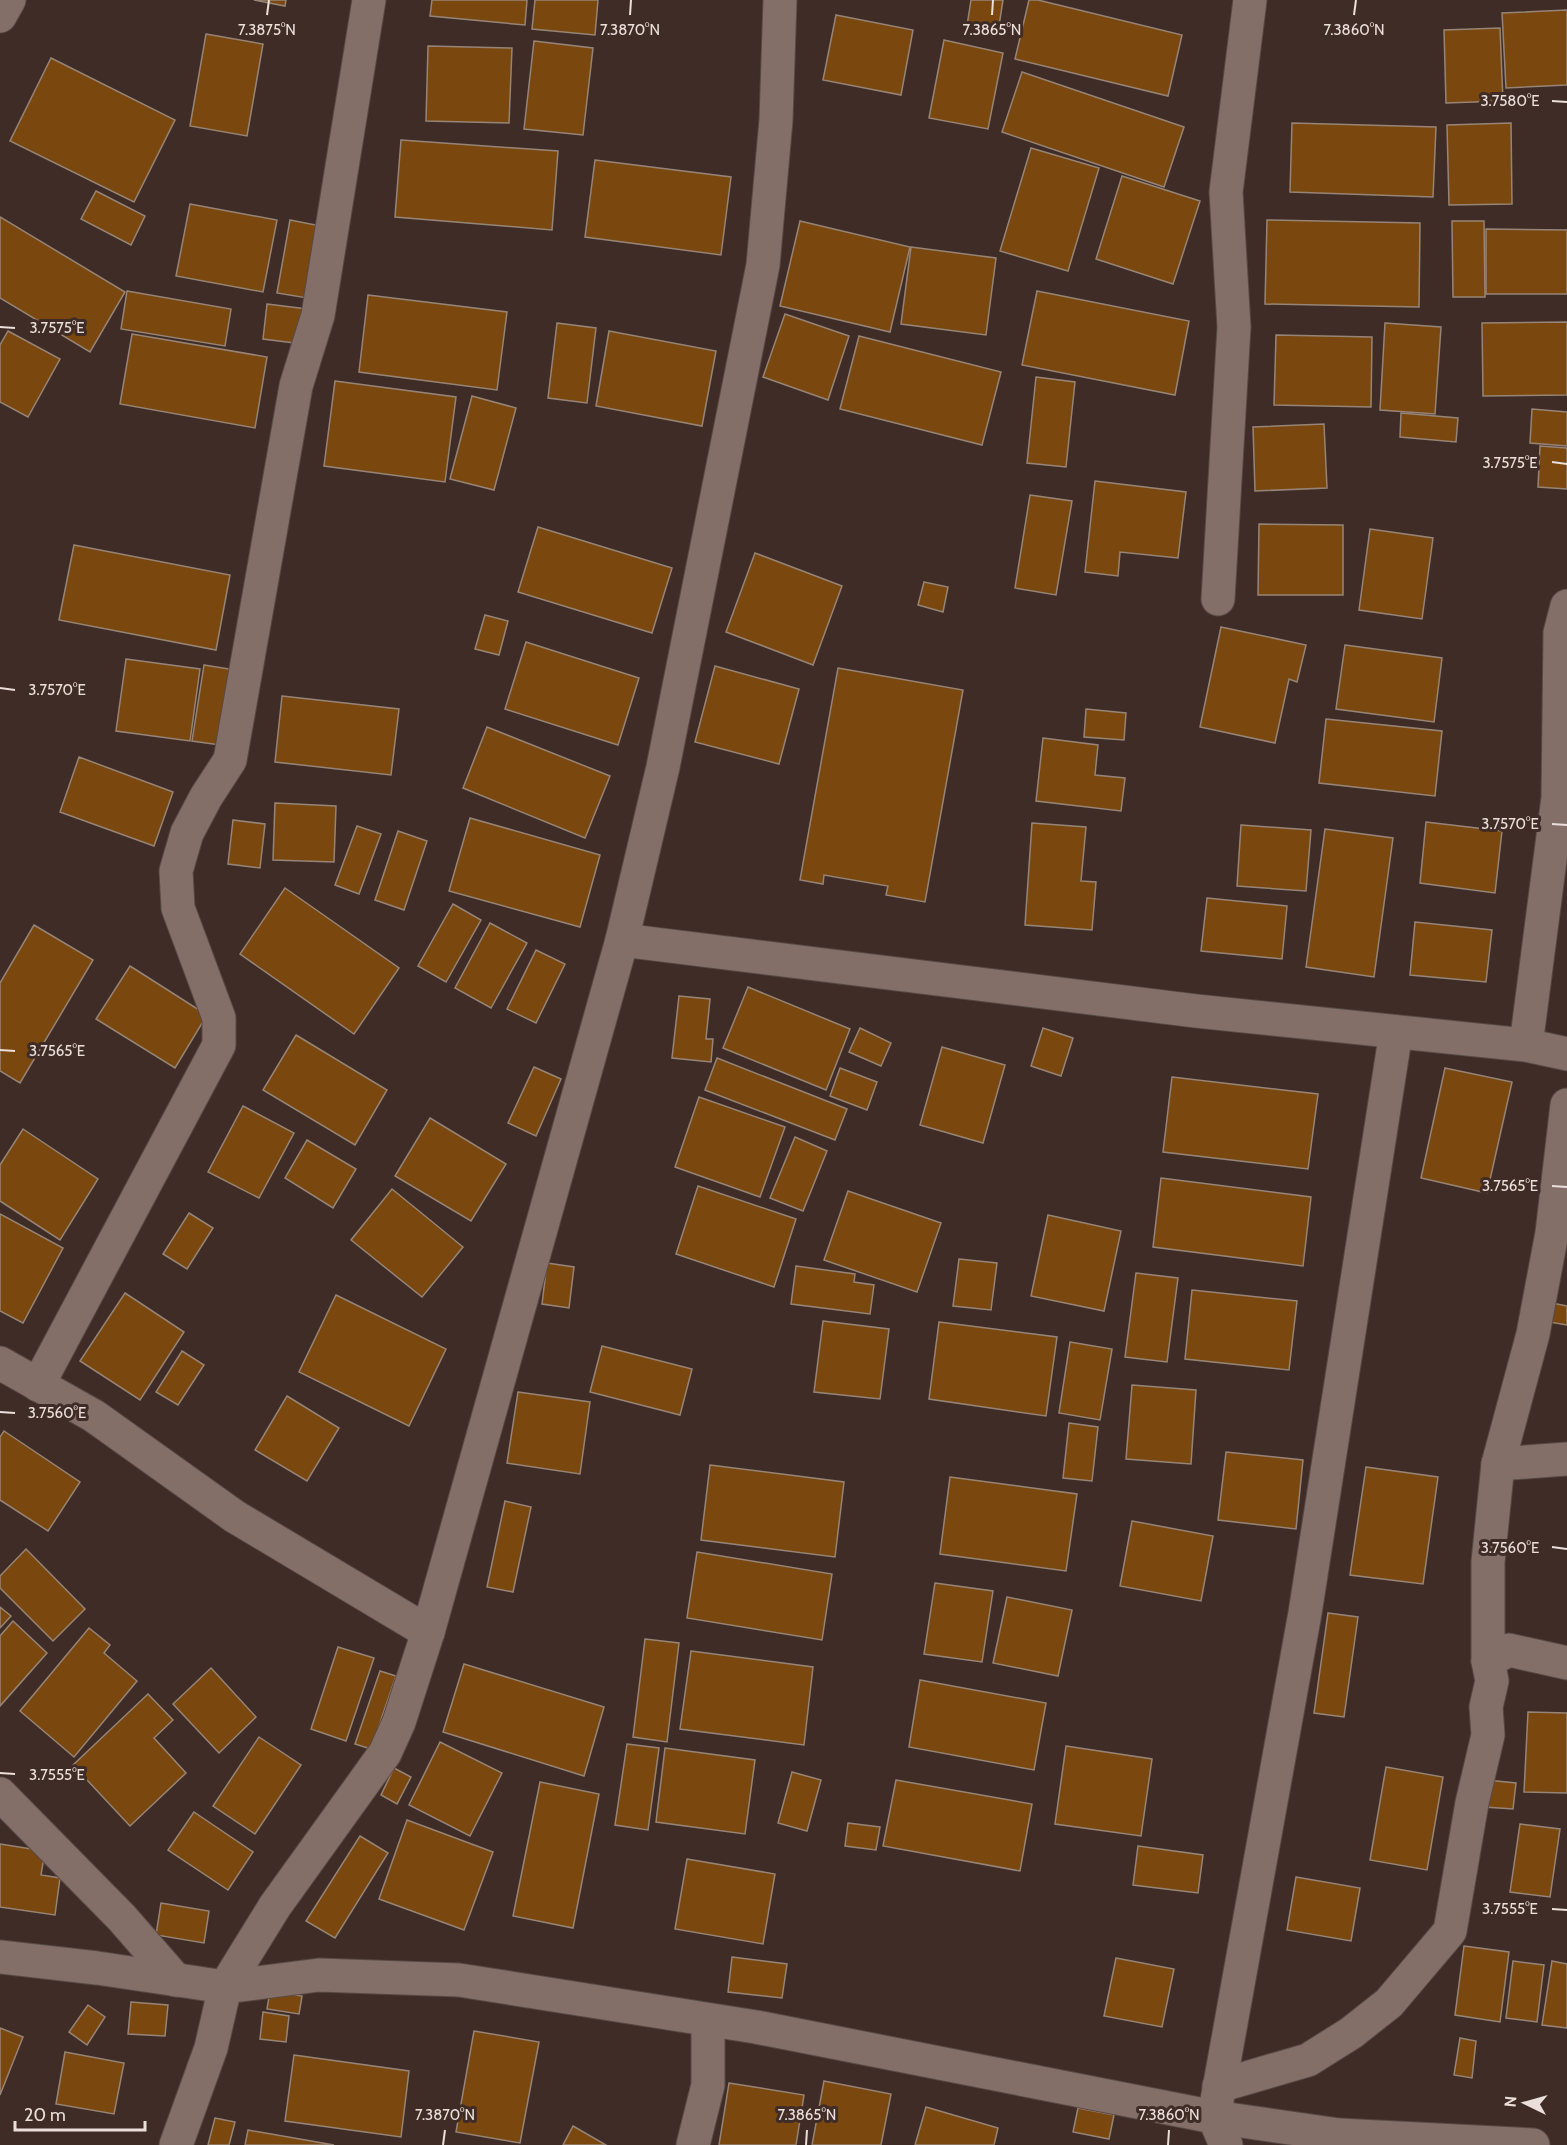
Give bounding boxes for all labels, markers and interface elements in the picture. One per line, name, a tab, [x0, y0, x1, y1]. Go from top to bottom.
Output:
text: 7.3875°N	[238, 21, 296, 39]
text: 7.3870°N	[600, 21, 660, 39]
text: 7.3865°N	[963, 21, 1021, 39]
text: 7.3860°N	[1323, 21, 1385, 39]
text: 3.7580°E	[1480, 92, 1540, 110]
text: 3.7575°E	[29, 319, 85, 337]
text: 3.7575°E	[1482, 454, 1538, 472]
text: 3.7570°E	[28, 681, 86, 699]
text: 3.7570°E	[1481, 815, 1539, 833]
text: 3.7565°E	[29, 1042, 85, 1060]
text: 3.7565°E	[1482, 1177, 1538, 1195]
text: 3.7560°E	[28, 1404, 86, 1422]
text: 3.7560°E	[1481, 1539, 1539, 1557]
text: 3.7555°E	[29, 1766, 85, 1784]
text: 3.7555°E	[1482, 1900, 1538, 1918]
north arrow	[1495, 2073, 1555, 2133]
scale bar	[15, 2094, 146, 2132]
text: N	[1501, 2095, 1521, 2108]
text: 20 m	[24, 2104, 66, 2126]
text: 7.3870°N	[415, 2106, 475, 2124]
text: 7.3865°N	[778, 2106, 836, 2124]
text: 7.3860°N	[1138, 2106, 1200, 2124]

